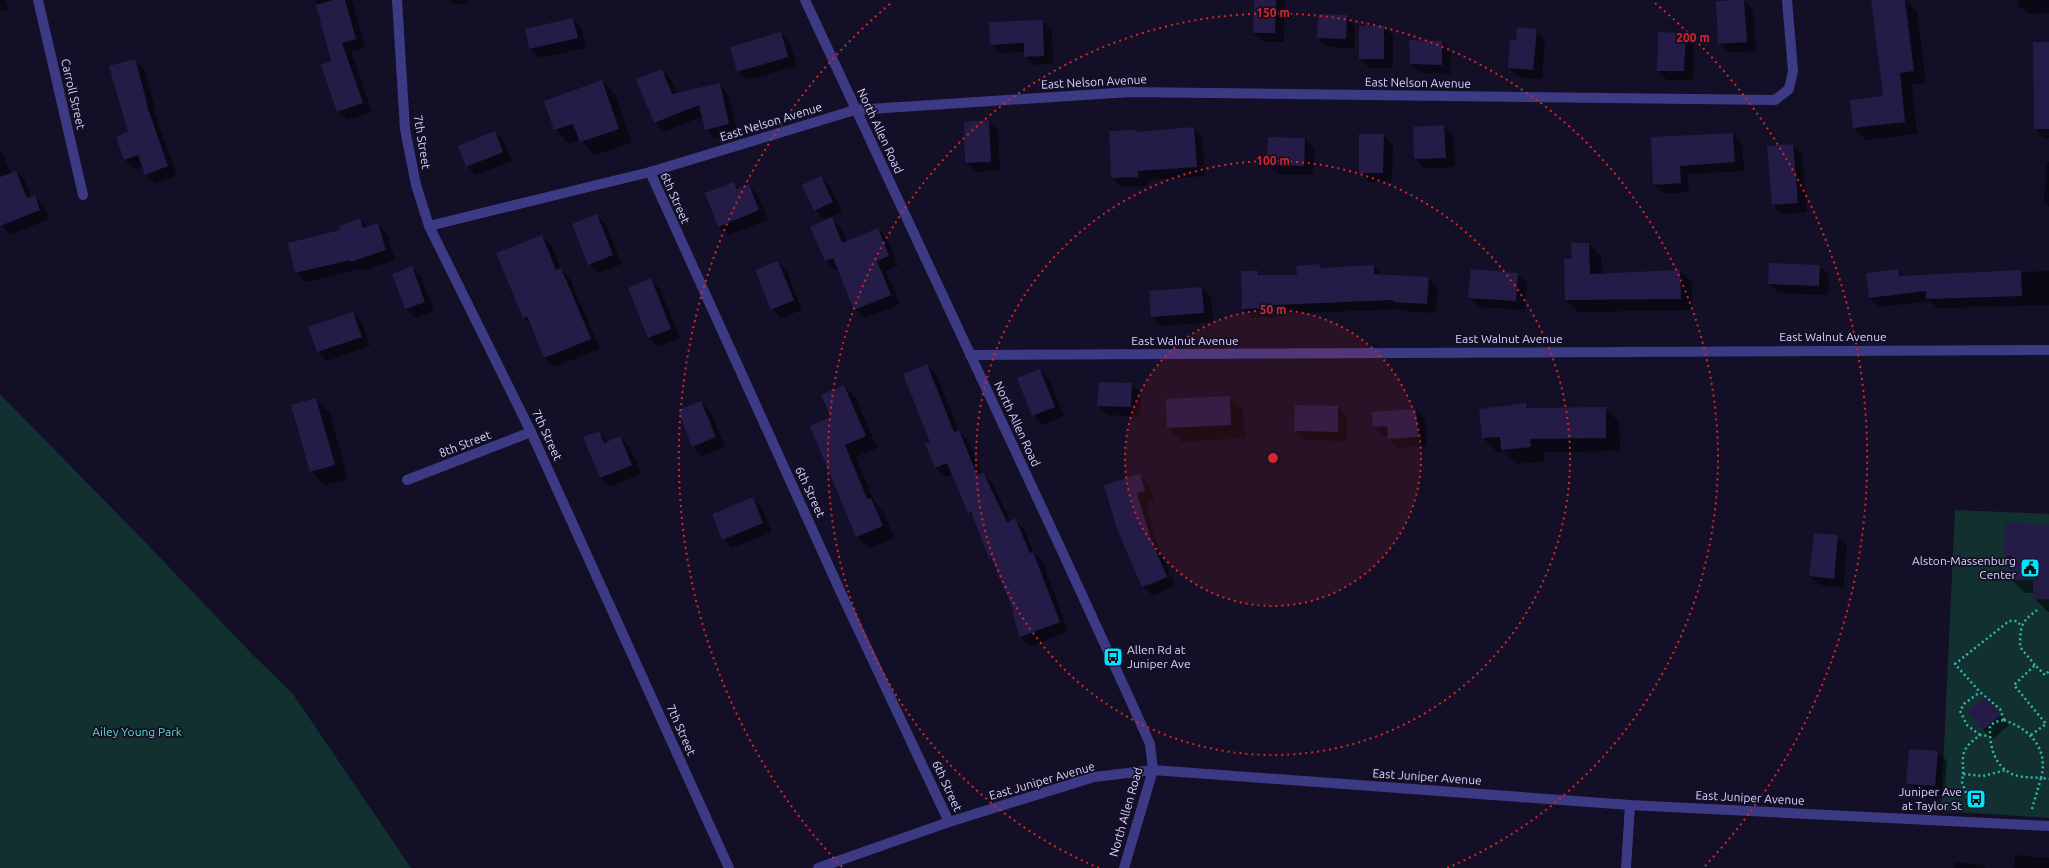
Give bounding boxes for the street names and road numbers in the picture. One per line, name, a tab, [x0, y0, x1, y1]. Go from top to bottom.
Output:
street label: Carroll Street	[59, 57, 88, 131]
street label: East Nelson Avenue	[1041, 72, 1147, 91]
street label: East Nelson Avenue	[1365, 75, 1471, 90]
street label: North Allen Road	[855, 86, 906, 175]
street label: East Nelson Avenue	[718, 100, 824, 143]
street label: 7th Street	[412, 114, 433, 170]
street label: 6th Street	[658, 170, 693, 226]
street label: East Walnut Avenue	[1779, 330, 1887, 343]
street label: East Walnut Avenue	[1455, 332, 1563, 345]
street label: East Walnut Avenue	[1131, 334, 1239, 347]
street label: North Allen Road	[992, 379, 1043, 468]
street label: 7th Street	[530, 407, 565, 463]
street label: 8th Street	[437, 428, 493, 459]
street label: 6th Street	[793, 464, 828, 520]
street label: 7th Street	[664, 702, 699, 758]
street label: 6th Street	[930, 758, 965, 814]
street label: East Juniper Avenue	[987, 759, 1096, 802]
street label: North Allen Road	[1107, 766, 1145, 858]
street label: East Juniper Avenue	[1372, 766, 1482, 787]
street label: East Juniper Avenue	[1695, 788, 1805, 807]

